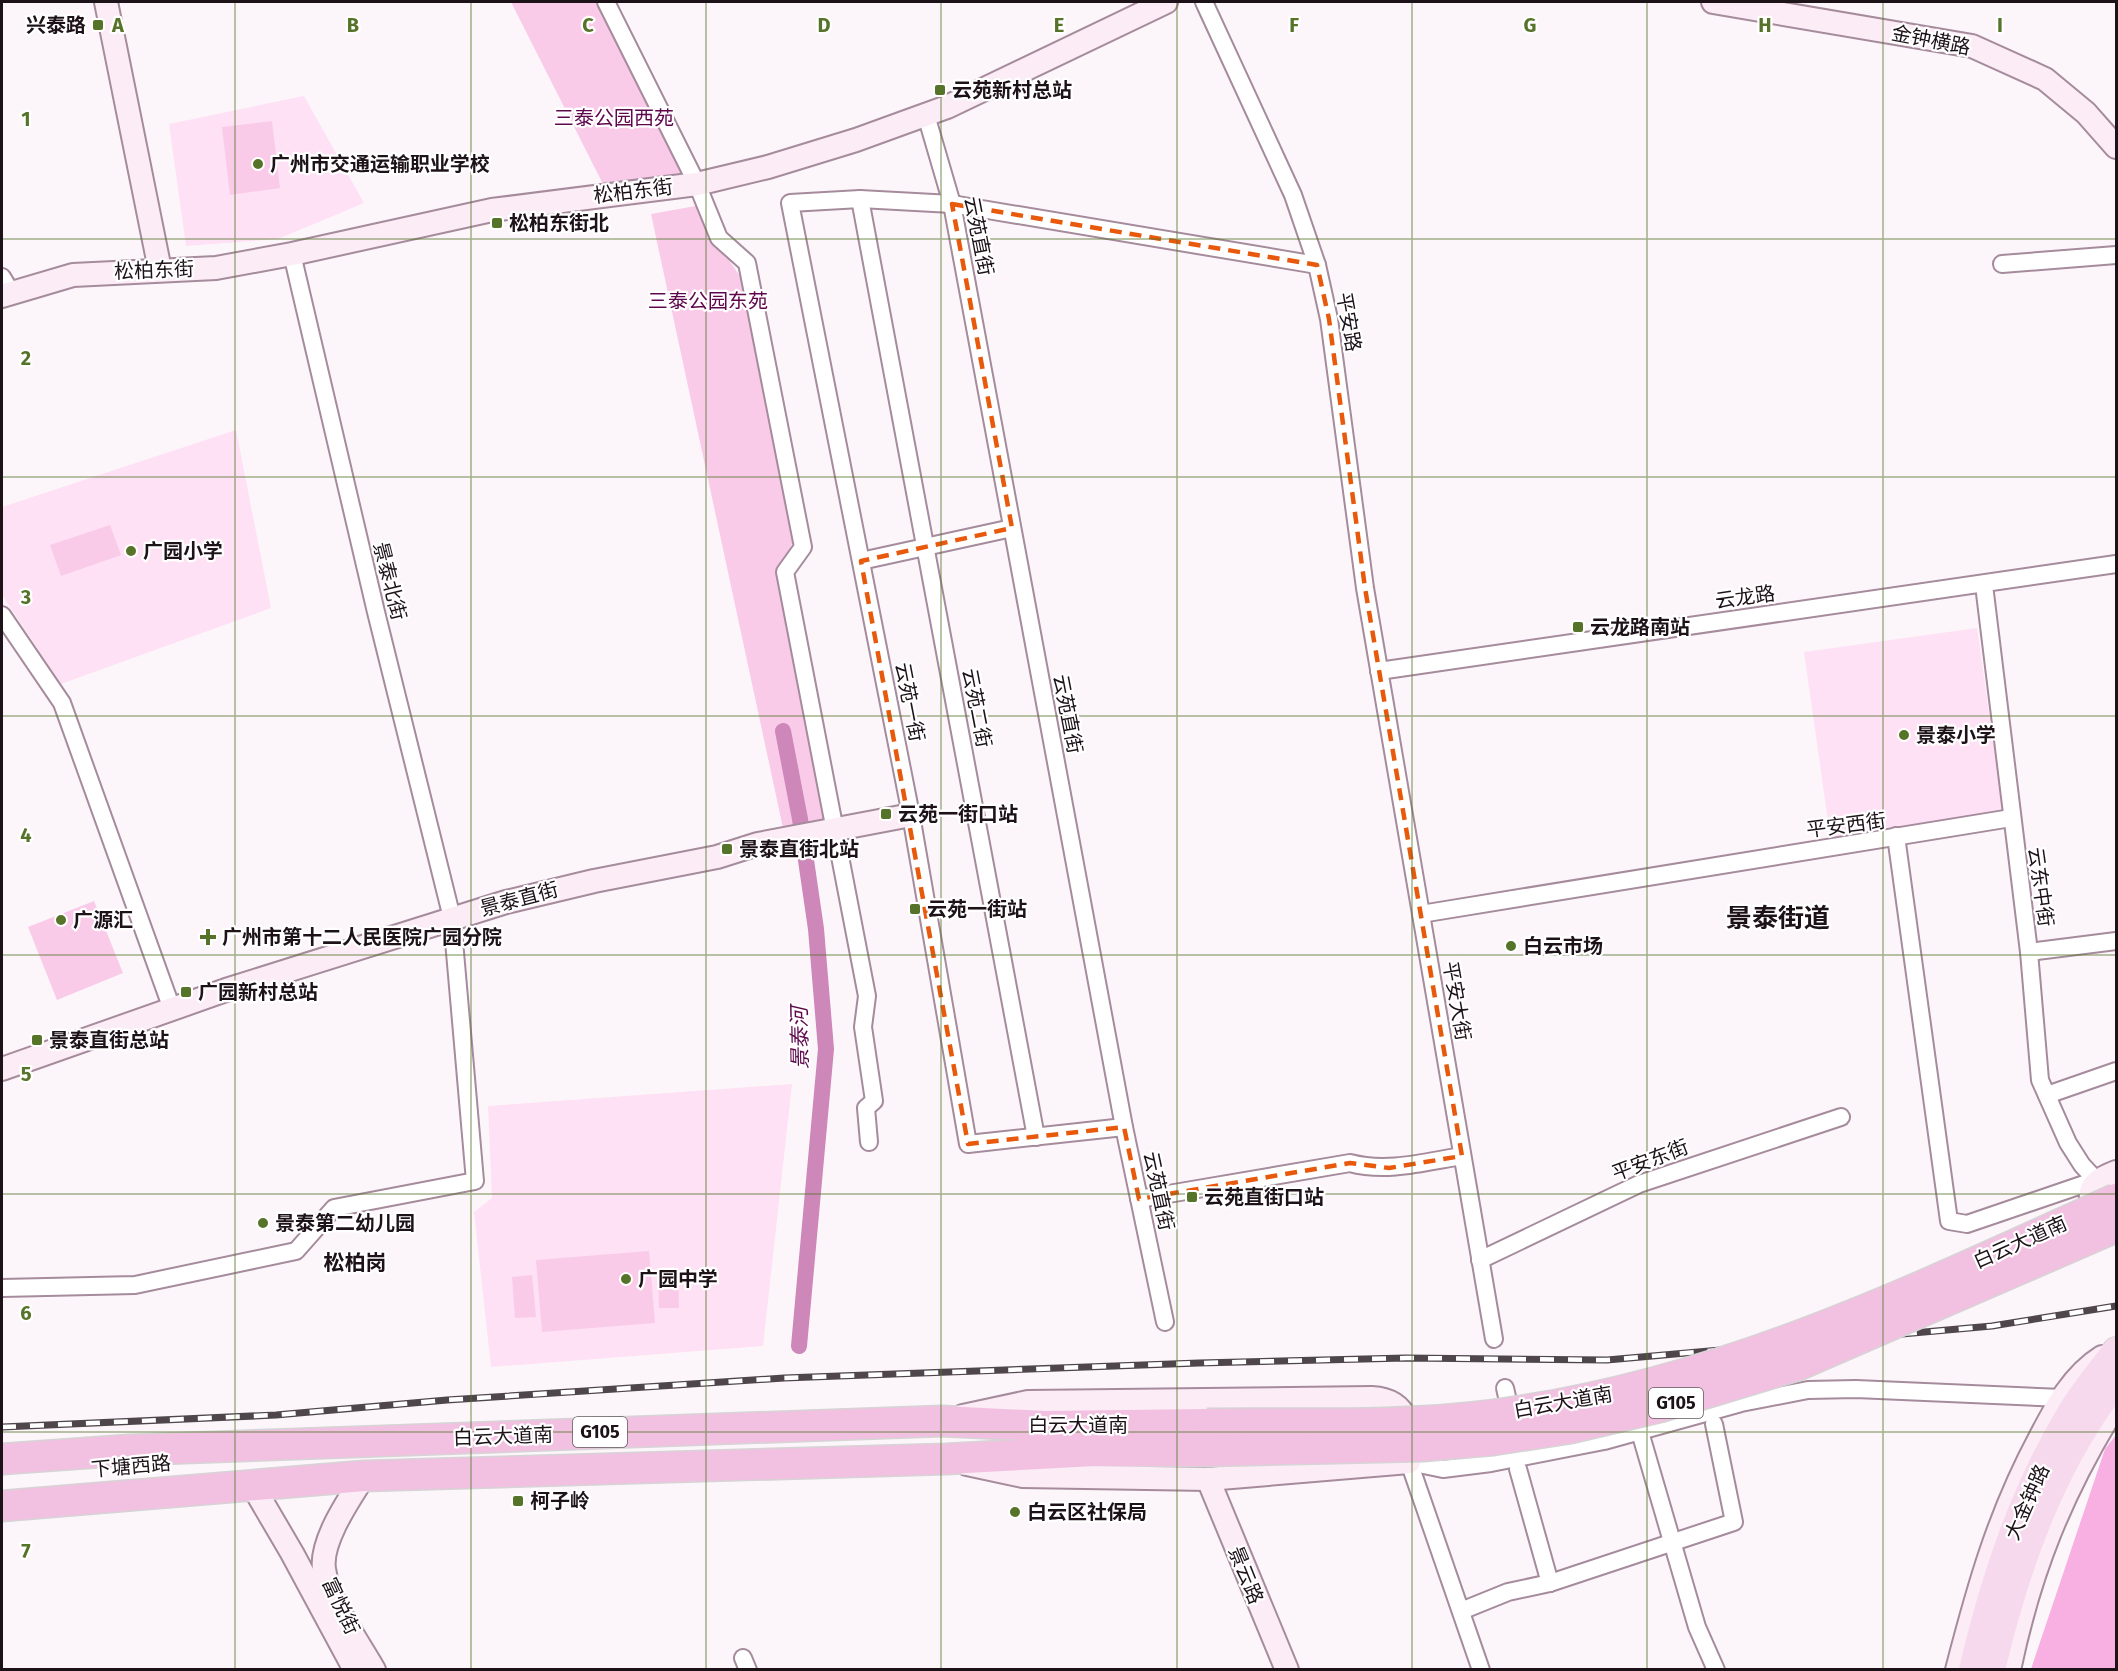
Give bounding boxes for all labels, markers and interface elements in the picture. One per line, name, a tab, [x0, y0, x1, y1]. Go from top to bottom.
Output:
place label: 兴泰路	[26, 13, 86, 37]
text: A	[111, 13, 125, 37]
text: B	[347, 13, 359, 37]
text: C	[582, 13, 594, 37]
text: D	[817, 13, 831, 37]
text: E	[1054, 13, 1064, 37]
text: F	[1289, 13, 1299, 37]
text: G	[1524, 13, 1536, 37]
text: H	[1758, 13, 1772, 37]
text: I	[1997, 13, 2003, 37]
marker: 兴泰路	[91, 18, 105, 32]
street label: 金钟横路	[1889, 21, 1973, 59]
place label: 云苑新村总站	[952, 78, 1072, 102]
marker: 云苑新村总站	[933, 83, 947, 97]
park label: 三泰公园西苑	[554, 106, 674, 130]
text: 1	[21, 107, 31, 131]
place label: 广州市交通运输职业学校	[270, 152, 490, 176]
marker: 广州市交通运输职业学校	[251, 157, 265, 171]
street label: 松柏东街	[592, 174, 674, 208]
street label: 云苑直街	[960, 194, 998, 278]
place label: 松柏东街北	[509, 211, 609, 235]
marker: 松柏东街北	[490, 216, 504, 230]
street label: 松柏东街	[114, 257, 194, 283]
park label: 三泰公园东苑	[648, 289, 768, 313]
street label: 平安路	[1332, 290, 1366, 354]
text: 2	[21, 346, 31, 370]
place label: 广园小学	[143, 539, 223, 563]
street label: 景泰北街	[369, 539, 411, 623]
marker: 广园小学	[124, 544, 138, 558]
street label: 云龙路	[1714, 581, 1776, 613]
text: 3	[20, 585, 31, 609]
place label: 云龙路南站	[1590, 615, 1690, 639]
marker: 云龙路南站	[1571, 620, 1585, 634]
street label: 云苑一街	[891, 660, 929, 744]
street label: 云苑二街	[958, 666, 996, 750]
street label: 云苑直街	[1049, 672, 1087, 756]
place label: 景泰小学	[1916, 723, 1996, 747]
marker: 景泰小学	[1897, 728, 1911, 742]
place label: 云苑一街口站	[898, 802, 1018, 826]
marker: 云苑一街口站	[879, 807, 893, 821]
street label: 平安西街	[1805, 808, 1887, 842]
text: 4	[20, 823, 32, 847]
place label: 景泰直街北站	[739, 837, 859, 861]
marker: 景泰直街北站	[720, 842, 734, 856]
street label: 云东中街	[2024, 846, 2058, 928]
street label: 景泰直街	[477, 877, 561, 921]
place label: 云苑一街站	[927, 897, 1027, 921]
marker: 云苑一街站	[908, 902, 922, 916]
district label: 景泰街道	[1726, 903, 1830, 934]
place label: 广源汇	[73, 908, 133, 932]
marker: 广源汇	[54, 913, 68, 927]
place label: 广州市第十二人民医院广园分院	[222, 925, 502, 949]
marker: 广州市第十二人民医院广园分院	[199, 928, 217, 946]
place label: 白云市场	[1523, 934, 1603, 958]
marker: 白云市场	[1504, 939, 1518, 953]
street label: 平安大街	[1438, 960, 1476, 1042]
place label: 广园新村总站	[198, 980, 318, 1004]
marker: 广园新村总站	[179, 985, 193, 999]
water label: 景泰河	[786, 1002, 814, 1070]
place label: 景泰直街总站	[49, 1028, 169, 1052]
marker: 景泰直街总站	[30, 1033, 44, 1047]
text: 5	[21, 1062, 32, 1086]
street label: 平安东街	[1608, 1134, 1692, 1186]
street label: 云苑直街	[1139, 1149, 1179, 1233]
place label: 云苑直街口站	[1204, 1185, 1324, 1209]
marker: 云苑直街口站	[1185, 1190, 1199, 1204]
place label: 景泰第二幼儿园	[275, 1211, 415, 1235]
street label: 白云大道南	[1969, 1211, 2071, 1273]
marker: 景泰第二幼儿园	[256, 1216, 270, 1230]
district label: 松柏岗	[324, 1250, 387, 1276]
place label: 广园中学	[638, 1267, 718, 1291]
marker: 广园中学	[619, 1272, 633, 1286]
text: 6	[20, 1301, 32, 1325]
street label: 白云大道南	[1512, 1381, 1614, 1423]
road number: G105	[1649, 1388, 1703, 1418]
street label: 白云大道南	[1028, 1413, 1128, 1437]
road number: G105	[573, 1417, 627, 1447]
street label: 白云大道南	[453, 1422, 553, 1450]
street label: 下塘西路	[90, 1451, 172, 1481]
street label: 大金钟路	[2000, 1461, 2054, 1543]
place label: 柯子岭	[530, 1489, 590, 1513]
marker: 柯子岭	[511, 1494, 525, 1508]
place label: 白云区社保局	[1027, 1500, 1147, 1524]
marker: 白云区社保局	[1008, 1505, 1022, 1519]
text: 7	[21, 1539, 31, 1563]
street label: 景云路	[1224, 1543, 1268, 1607]
street label: 富悦街	[317, 1574, 365, 1638]

